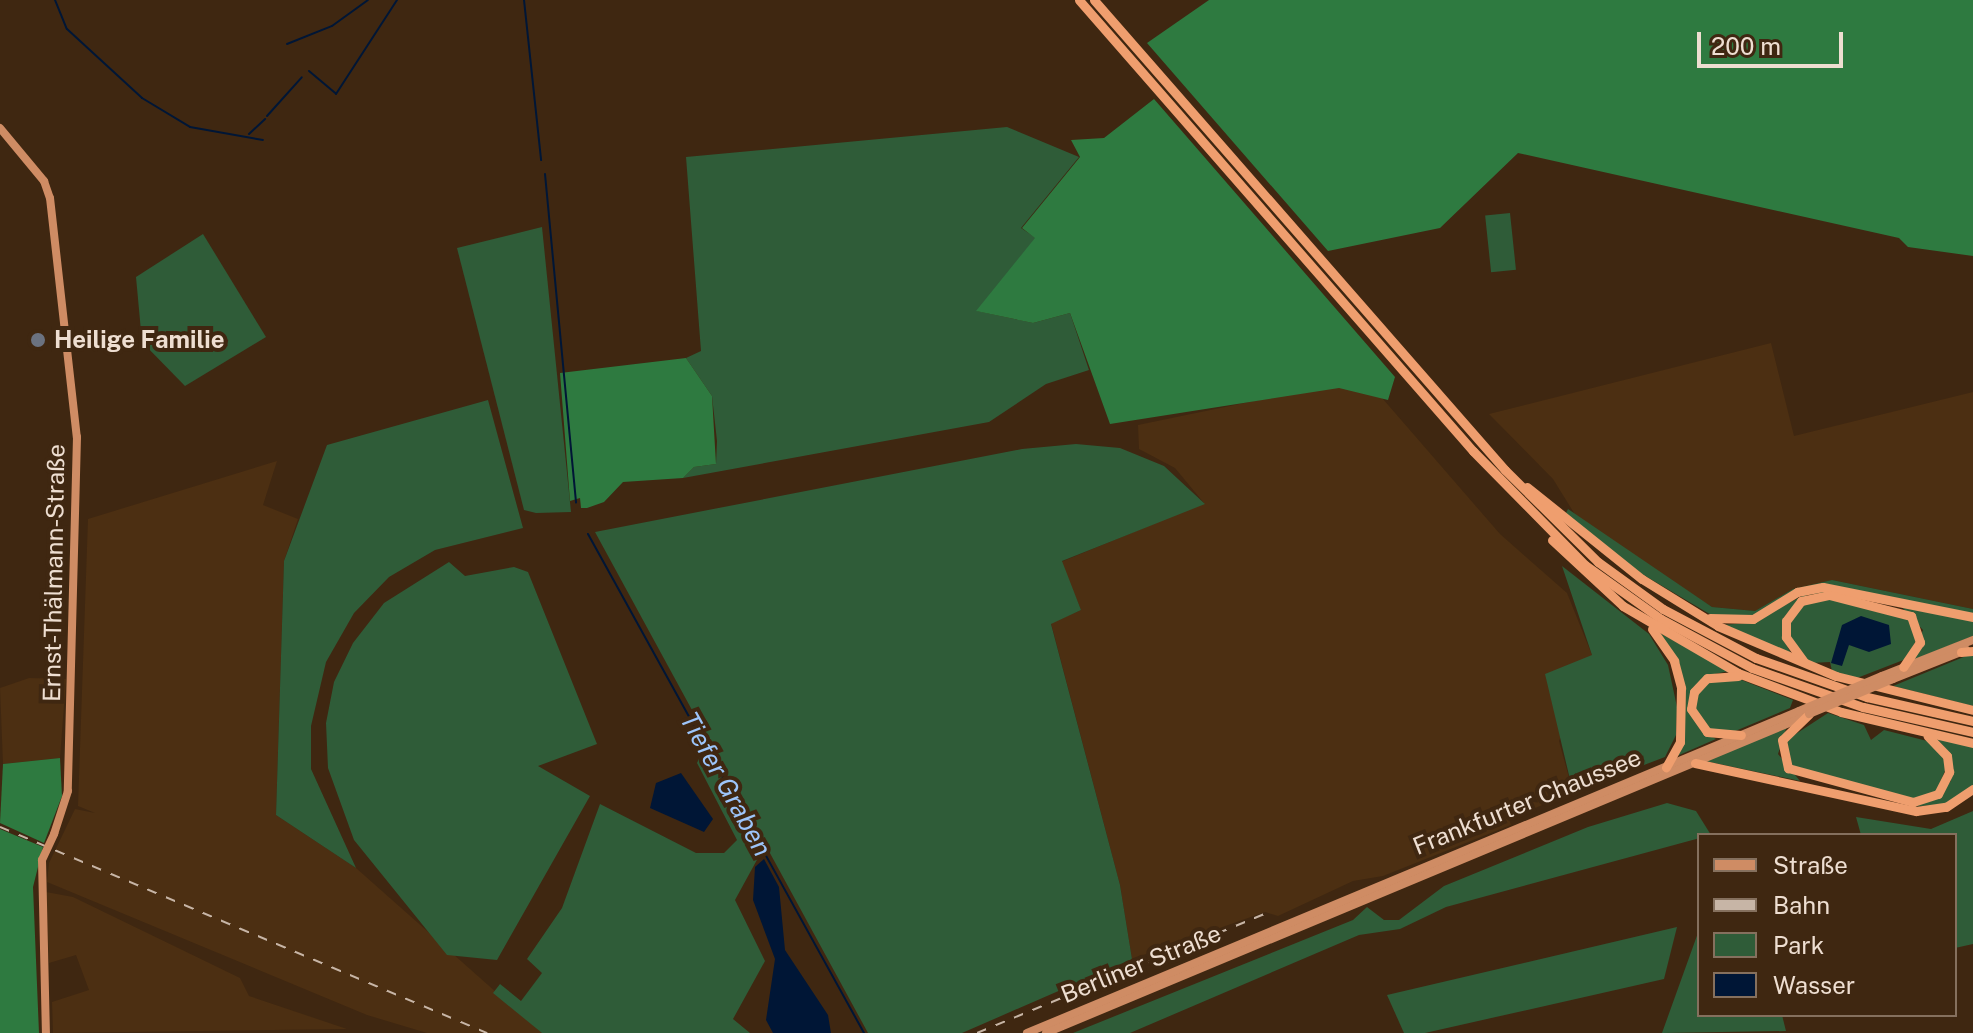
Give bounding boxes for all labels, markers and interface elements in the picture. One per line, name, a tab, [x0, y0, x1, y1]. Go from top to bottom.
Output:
scale bar	[1701, 16, 1847, 66]
text: 200 m	[1711, 32, 1781, 60]
place label: Heilige Familie	[54, 326, 225, 354]
marker: Heilige Familie	[29, 331, 47, 349]
street label: Ernst-Thälmann-Straße	[37, 444, 71, 702]
water label: Tiefer Graben	[674, 706, 778, 862]
street label: Frankfurter Chaussee	[1409, 743, 1645, 861]
legend	[1697, 833, 1957, 1017]
text: Straße	[1773, 851, 1848, 879]
text: Bahn	[1773, 891, 1830, 919]
street label: Berliner Straße	[1057, 919, 1225, 1009]
text: Park	[1773, 931, 1824, 959]
text: Wasser	[1773, 971, 1855, 999]

